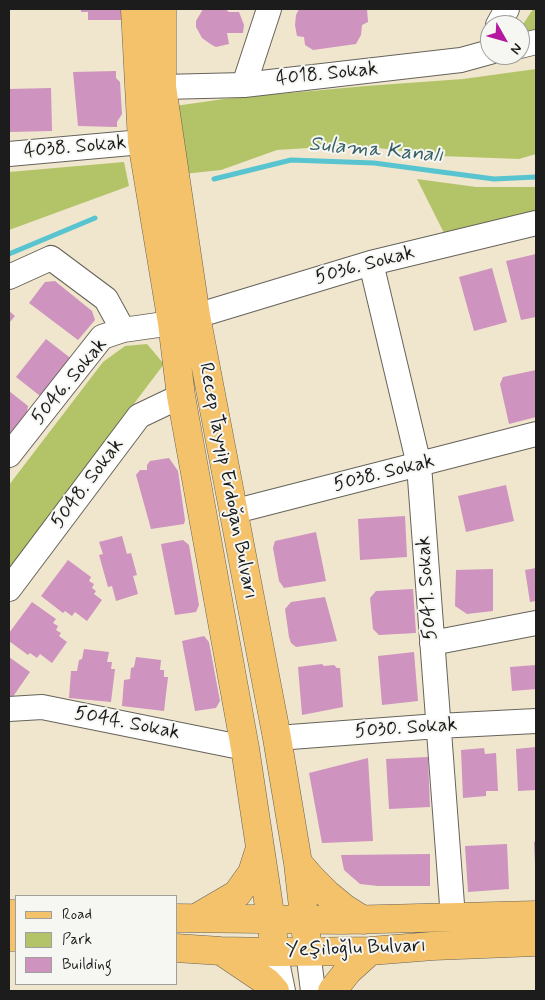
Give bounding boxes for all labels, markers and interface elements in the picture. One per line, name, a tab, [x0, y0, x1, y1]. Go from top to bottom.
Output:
north arrow	[480, 15, 530, 65]
text: N	[506, 39, 526, 58]
street label: 4018. Sokak	[275, 58, 379, 92]
street label: 4038. Sokak	[23, 132, 127, 164]
water label: Sulama Kanalı	[308, 133, 444, 169]
street label: 5036. Sokak	[313, 241, 417, 291]
street label: 5046. Sokak	[27, 334, 113, 430]
street label: Recep Tayyip Erdoğan Bulvarı	[192, 361, 262, 601]
street label: 5048. Sokak	[46, 434, 130, 534]
street label: 5038. Sokak	[331, 450, 437, 498]
street label: 5041. Sokak	[412, 535, 444, 641]
street label: 5044. Sokak	[72, 702, 182, 746]
street label: 5030. Sokak	[354, 713, 458, 745]
legend	[15, 895, 178, 985]
text: Road	[62, 905, 92, 925]
text: Park	[62, 930, 92, 950]
street label: Yeşiloğlu Bulvarı	[286, 935, 426, 963]
text: Building	[62, 955, 112, 975]

